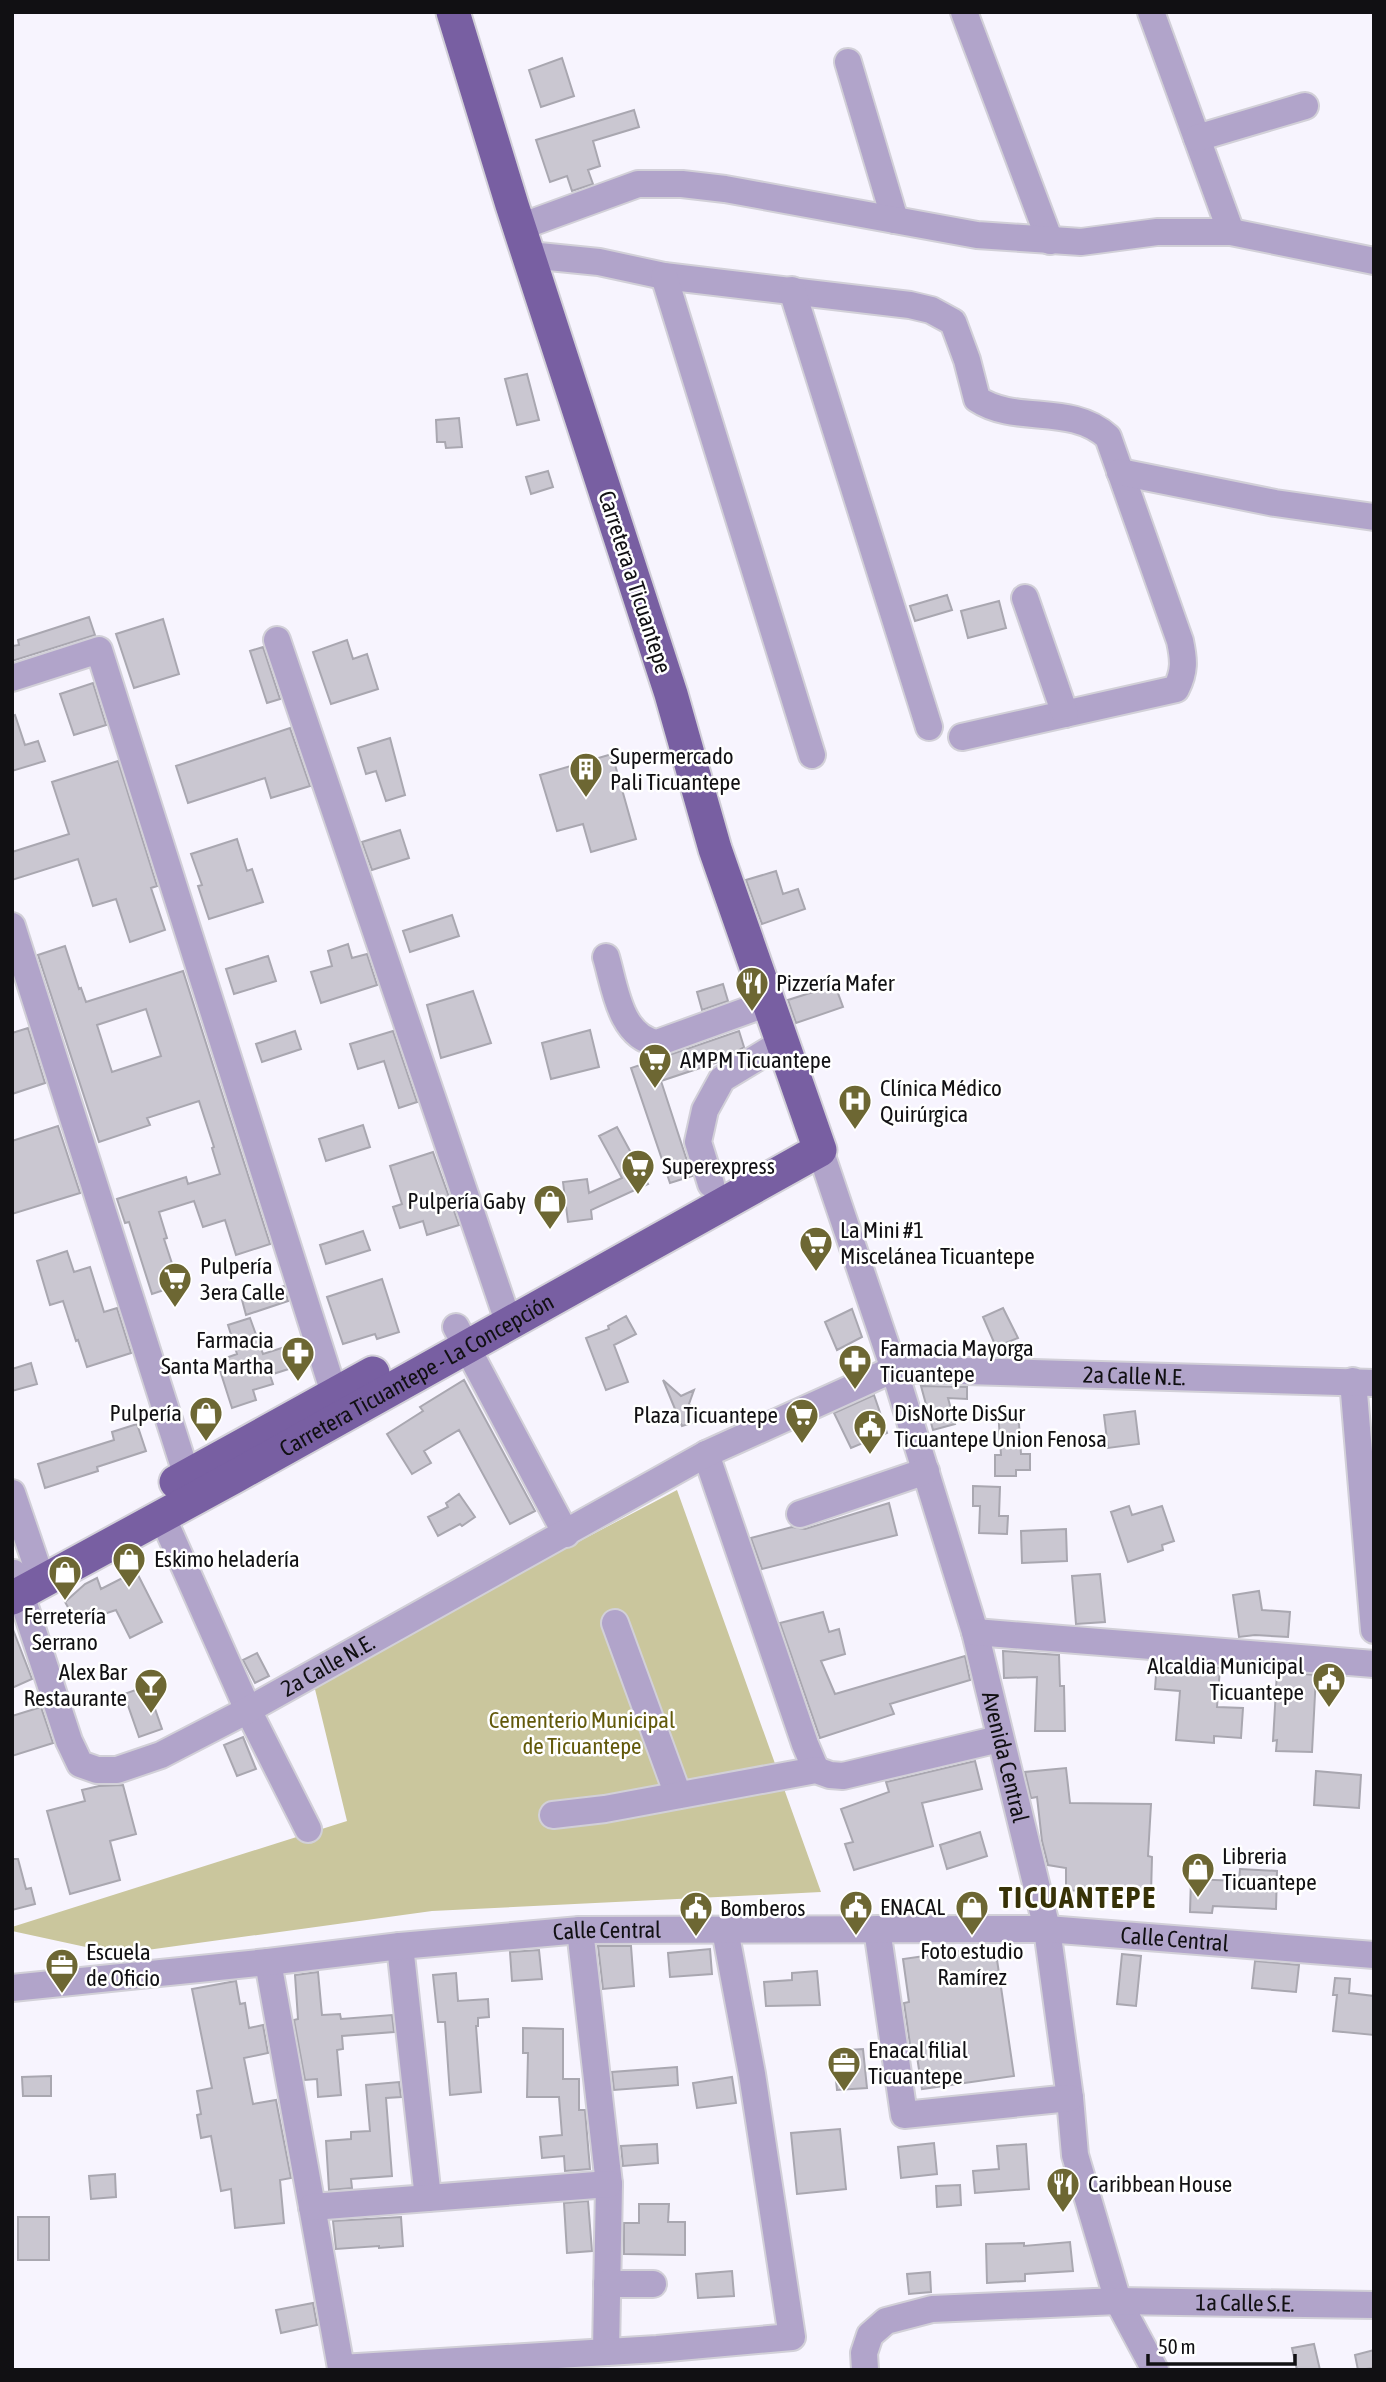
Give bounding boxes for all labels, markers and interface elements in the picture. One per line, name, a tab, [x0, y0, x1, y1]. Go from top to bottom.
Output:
street label: Carretera a Ticuantepe	[593, 487, 677, 677]
place label: Supermercado Pali Ticuantepe	[610, 743, 741, 795]
building icon: Supermercado Pali Ticuantepe	[567, 750, 605, 799]
restaurant icon: Pizzería Mafer	[733, 964, 771, 1013]
place label: Pizzería Mafer	[776, 970, 896, 996]
supermarket icon: AMPM Ticuantepe	[636, 1041, 674, 1090]
place label: AMPM Ticuantepe	[680, 1047, 831, 1073]
place label: Clínica Médico Quirúrgica	[880, 1075, 1002, 1127]
hospital icon: Clínica Médico Quirúrgica	[836, 1082, 874, 1131]
supermarket icon: Superexpress	[619, 1147, 657, 1196]
place label: Superexpress	[662, 1153, 775, 1179]
shop icon: Pulpería Gaby	[531, 1182, 569, 1231]
place label: Pulpería Gaby	[407, 1188, 526, 1214]
place label: La Mini #1 Miscelánea Ticuantepe	[840, 1217, 1035, 1269]
supermarket icon: La Mini #1 Miscelánea Ticuantepe	[797, 1224, 835, 1273]
place label: Pulpería 3era Calle	[200, 1253, 285, 1305]
supermarket icon: Pulpería 3era Calle	[156, 1260, 194, 1309]
street label: Carretera Ticuantepe - La Concepción	[275, 1288, 558, 1462]
place label: Farmacia Santa Martha	[161, 1327, 274, 1379]
pharmacy icon: Farmacia Santa Martha	[279, 1334, 317, 1383]
place label: Farmacia Mayorga Ticuantepe	[880, 1335, 1034, 1387]
pharmacy icon: Farmacia Mayorga Ticuantepe	[836, 1342, 874, 1391]
street label: 2a Calle N.E.	[1082, 1362, 1186, 1390]
shop icon: Pulpería	[187, 1394, 225, 1443]
supermarket icon: Plaza Ticuantepe	[783, 1396, 821, 1445]
place label: Pulpería	[109, 1400, 182, 1426]
place label: DisNorte DisSur Ticuantepe Union Fenosa	[894, 1400, 1107, 1452]
place label: Plaza Ticuantepe	[633, 1402, 778, 1428]
public building icon: DisNorte DisSur Ticuantepe Union Fenosa	[851, 1407, 889, 1456]
shop icon: Eskimo heladería	[110, 1540, 148, 1589]
place label: Eskimo heladería	[154, 1546, 300, 1572]
shop icon: Ferretería Serrano	[46, 1553, 84, 1602]
place label: Ferretería Serrano	[24, 1603, 106, 1655]
street label: 2a Calle N.E.	[276, 1629, 379, 1702]
place label: Alcaldia Municipal Ticuantepe	[1147, 1653, 1304, 1705]
place label: Alex Bar Restaurante	[23, 1659, 128, 1711]
public building icon: Alcaldia Municipal Ticuantepe	[1310, 1660, 1348, 1709]
bar icon: Alex Bar Restaurante	[132, 1666, 170, 1715]
street label: Avenida Central	[977, 1689, 1034, 1825]
park label: Cementerio Municipal de Ticuantepe	[489, 1707, 675, 1759]
place label: Libreria Ticuantepe	[1222, 1843, 1317, 1895]
shop icon: Libreria Ticuantepe	[1179, 1850, 1217, 1899]
district label: TICUANTEPE	[999, 1880, 1157, 1914]
public building icon: ENACAL	[837, 1888, 875, 1937]
shop icon: Foto estudio Ramírez	[953, 1888, 991, 1937]
public building icon: Bomberos	[677, 1889, 715, 1938]
place label: ENACAL	[880, 1894, 945, 1920]
place label: Bomberos	[720, 1895, 805, 1921]
street label: Calle Central	[552, 1917, 661, 1945]
street label: Calle Central	[1120, 1922, 1230, 1956]
place label: Foto estudio Ramírez	[920, 1938, 1024, 1990]
place label: Escuela de Oficio	[86, 1939, 160, 1991]
office icon: Escuela de Oficio	[43, 1946, 81, 1995]
place label: Enacal filial Ticuantepe	[868, 2037, 968, 2089]
office icon: Enacal filial Ticuantepe	[825, 2044, 863, 2093]
restaurant icon: Caribbean House	[1044, 2165, 1082, 2214]
place label: Caribbean House	[1088, 2171, 1232, 2197]
street label: 1a Calle S.E.	[1195, 2289, 1295, 2317]
scale bar	[1148, 2322, 1295, 2366]
text: 50 m	[1158, 2334, 1196, 2358]

